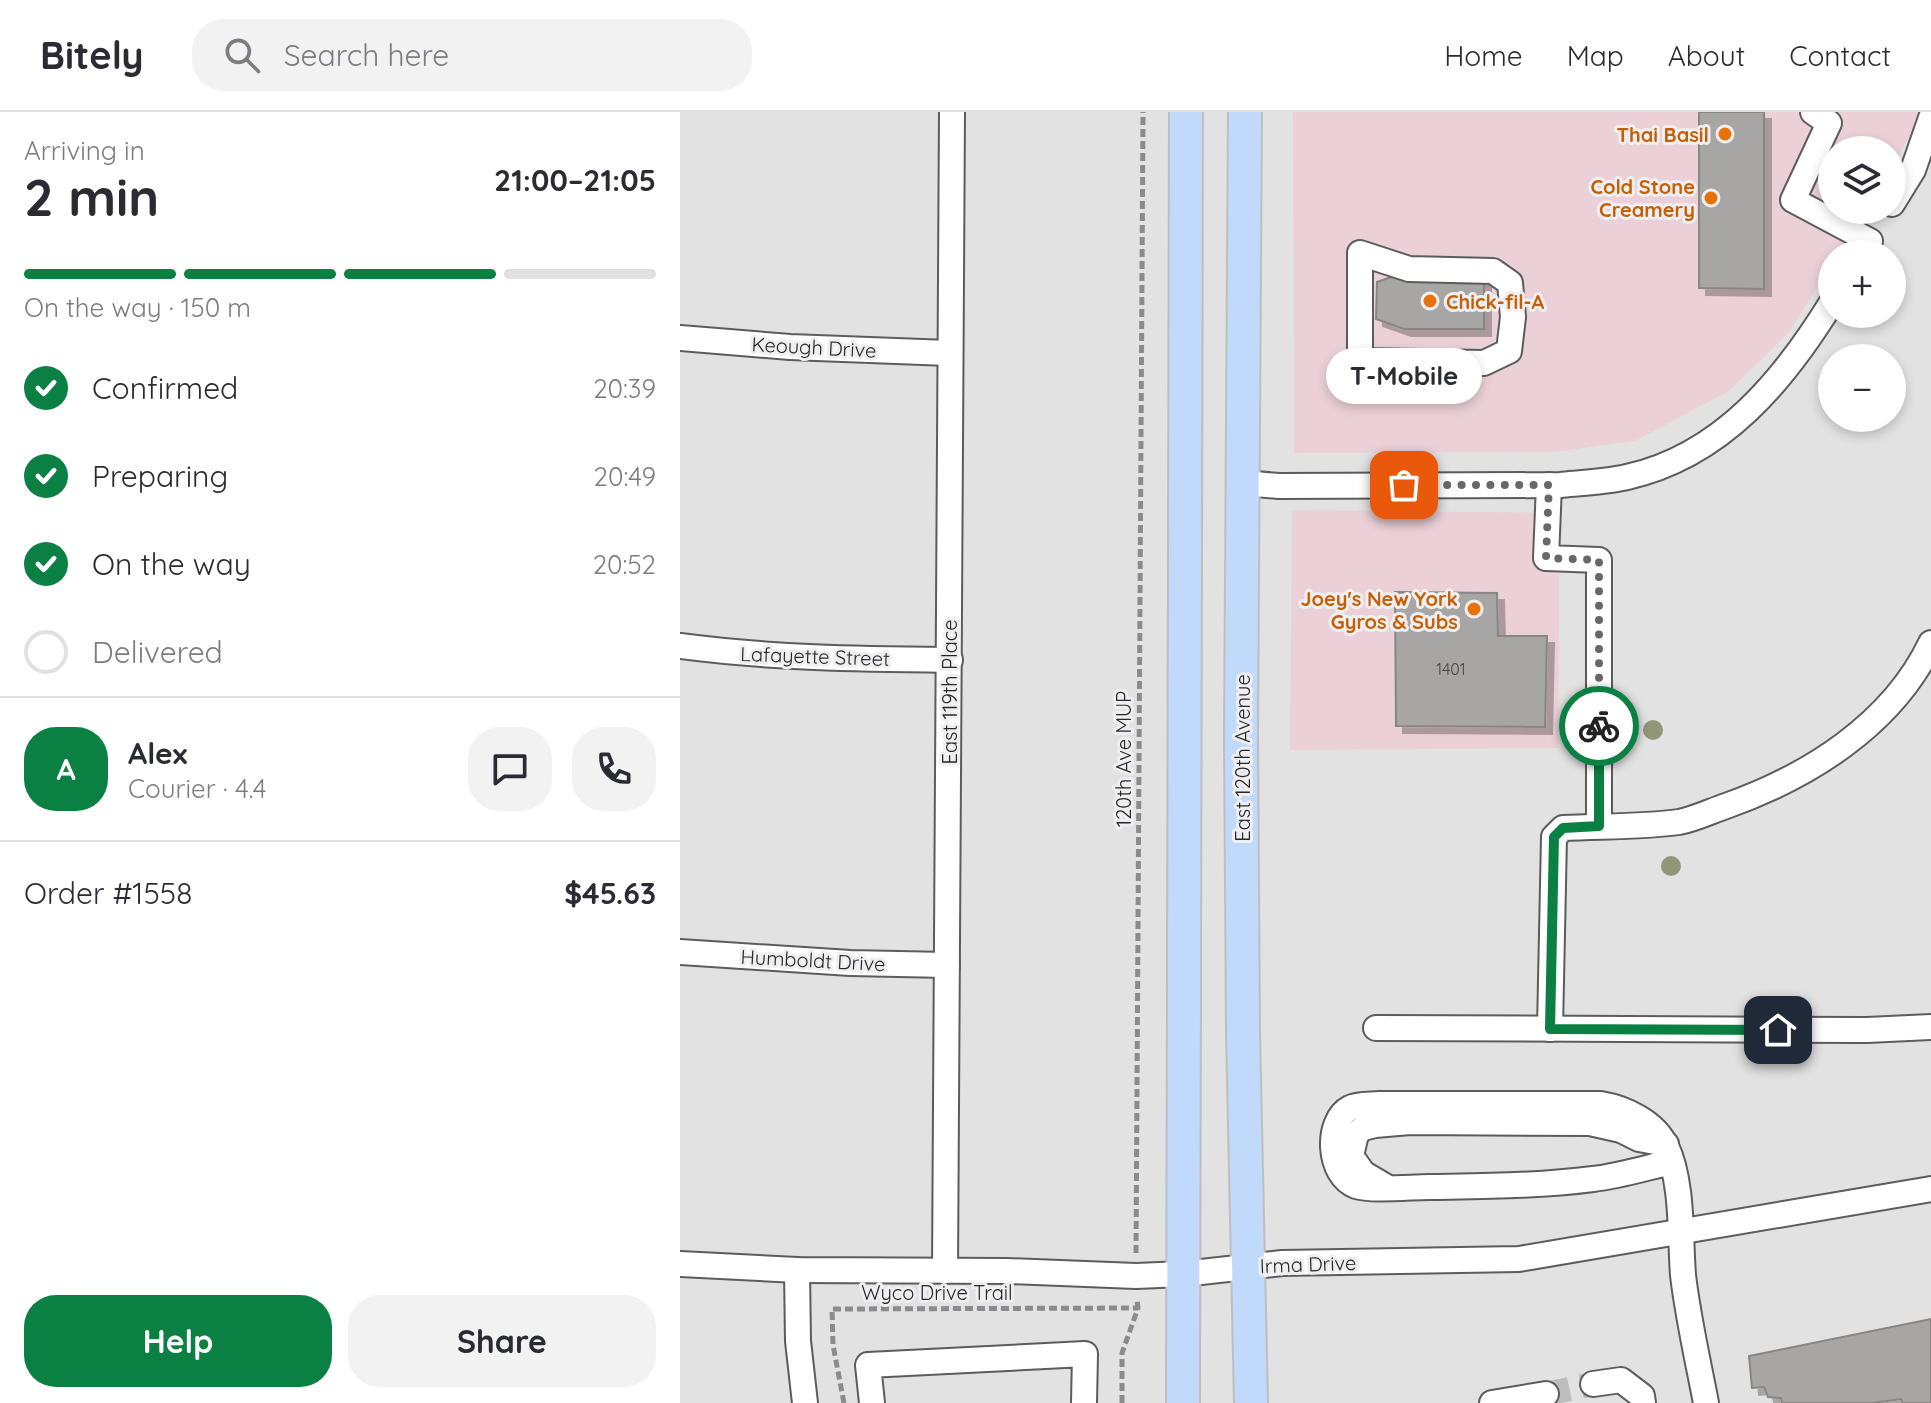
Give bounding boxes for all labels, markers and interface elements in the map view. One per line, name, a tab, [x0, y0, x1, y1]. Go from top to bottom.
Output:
search box	[192, 19, 752, 91]
text: Bitely	[40, 31, 144, 79]
icon: search	[220, 33, 264, 77]
text: Search here	[284, 36, 449, 74]
text: Home	[1444, 38, 1523, 73]
text: Map	[1567, 38, 1624, 73]
text: About	[1668, 38, 1745, 73]
text: Contact	[1789, 38, 1891, 73]
place label: Thai Basil	[1616, 122, 1709, 147]
marker: Thai Basil	[1716, 125, 1734, 143]
text: Arriving in	[24, 134, 145, 167]
map controls	[1818, 136, 1906, 432]
button: layers	[1818, 136, 1906, 224]
text: 21:00–21:05	[494, 161, 656, 199]
text: 2 min	[24, 164, 159, 229]
place label: Cold Stone Creamery	[1590, 174, 1695, 222]
marker: Cold Stone Creamery	[1702, 189, 1720, 207]
button: +	[1818, 240, 1906, 328]
place label: Chick-fil-A	[1446, 289, 1544, 314]
text: On the way · 150 m	[24, 291, 251, 324]
marker: Chick-fil-A	[1421, 292, 1439, 310]
street label: Keough Drive	[751, 331, 877, 363]
button: −	[1818, 344, 1906, 432]
callout: T-Mobile	[1326, 349, 1482, 405]
text: T-Mobile	[1350, 359, 1458, 392]
icon: check	[24, 366, 68, 410]
text: Confirmed	[92, 369, 238, 407]
text: 20:39	[593, 372, 656, 405]
pin	[1370, 451, 1438, 519]
icon: check	[24, 454, 68, 498]
text: Preparing	[92, 457, 228, 495]
text: 20:49	[594, 460, 656, 493]
icon: bag	[1382, 463, 1426, 507]
icon: check	[24, 542, 68, 586]
text: On the way	[92, 545, 251, 583]
text: 20:52	[593, 548, 656, 581]
place label: Joey's New York Gyros & Subs	[1300, 586, 1458, 634]
marker: Joey's New York Gyros & Subs	[1465, 600, 1483, 618]
street label: East 119th Place	[937, 620, 962, 764]
text: Delivered	[92, 633, 223, 671]
street label: Lafayette Street	[740, 641, 890, 671]
house number: 1401	[1436, 659, 1466, 679]
street label: East 120th Avenue	[1230, 674, 1255, 842]
courier	[1559, 686, 1639, 766]
street label: 120th Ave MUP	[1111, 691, 1136, 827]
icon: bike	[1577, 704, 1621, 748]
button: chat	[468, 727, 552, 811]
button: phone	[572, 727, 656, 811]
text: Alex	[128, 734, 187, 772]
text: A	[56, 750, 76, 788]
text: Courier · 4.4	[128, 772, 266, 805]
text: Order #1558	[24, 874, 192, 912]
text: $45.63	[564, 874, 656, 912]
street label: Humboldt Drive	[740, 944, 886, 976]
pin	[1744, 996, 1812, 1064]
icon: home	[1756, 1008, 1800, 1052]
street label: Irma Drive	[1259, 1250, 1357, 1278]
street label: Wyco Drive Trail	[861, 1280, 1013, 1305]
button: Help	[24, 1295, 332, 1387]
button: Share	[348, 1295, 656, 1387]

